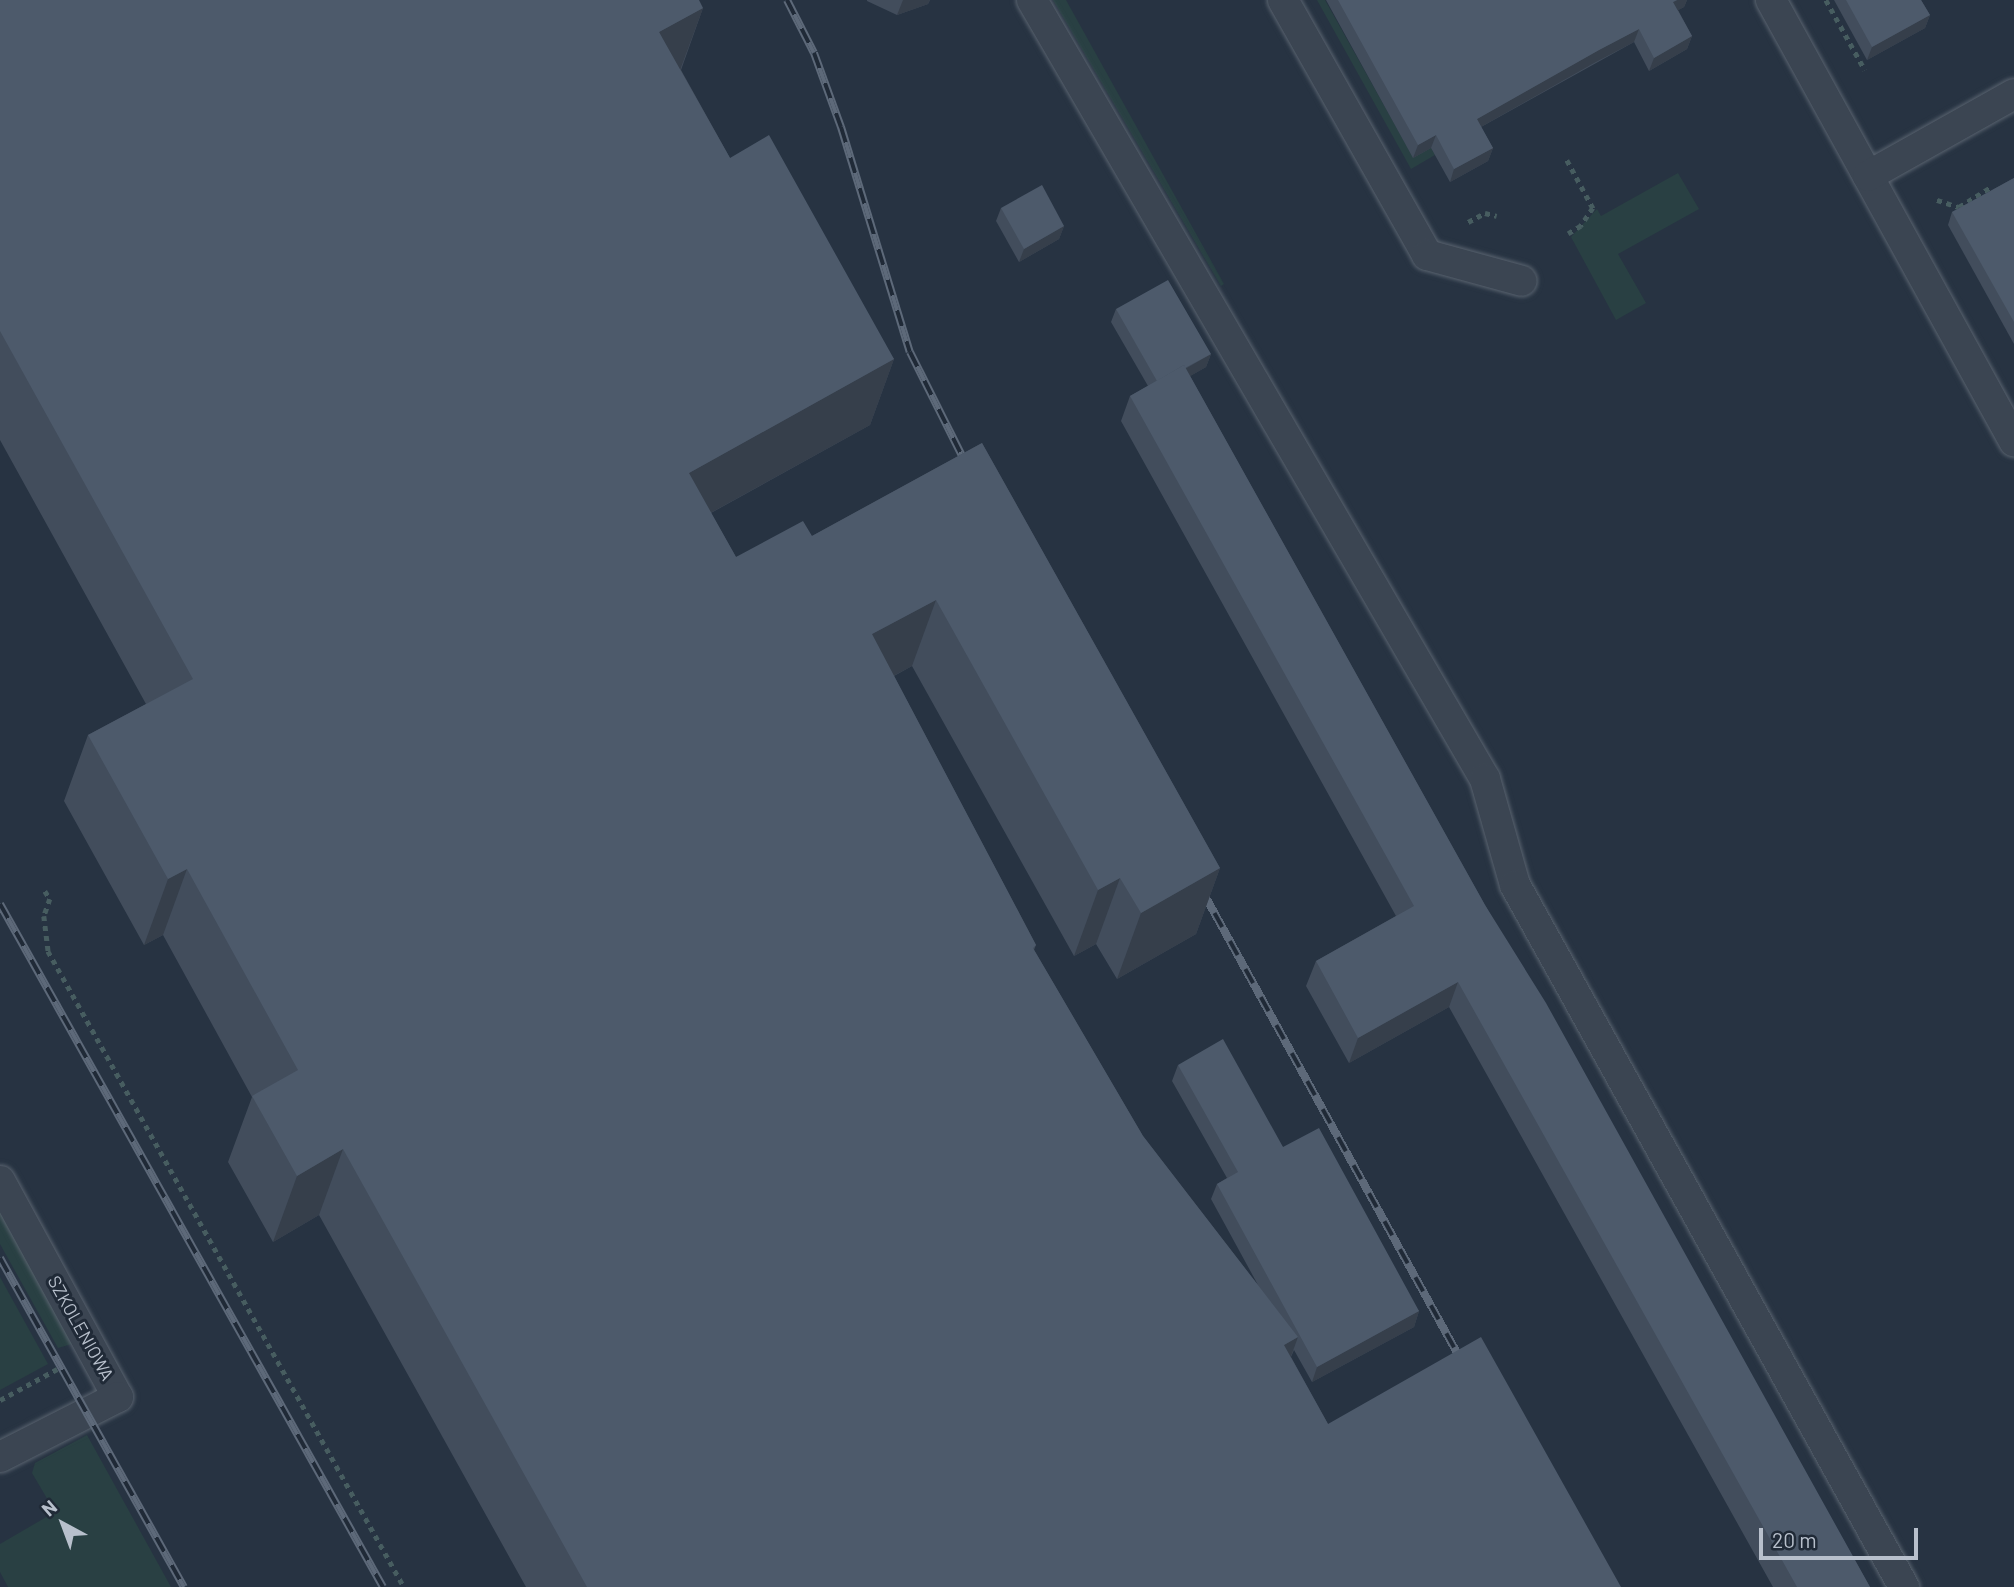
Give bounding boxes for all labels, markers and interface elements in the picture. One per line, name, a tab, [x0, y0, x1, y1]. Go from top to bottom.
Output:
street label: SZKOLENIOWA	[43, 1272, 119, 1384]
north arrow	[28, 1489, 98, 1559]
text: N	[37, 1495, 61, 1521]
scale bar	[1762, 1514, 1921, 1558]
text: 20 m	[1772, 1527, 1817, 1552]

